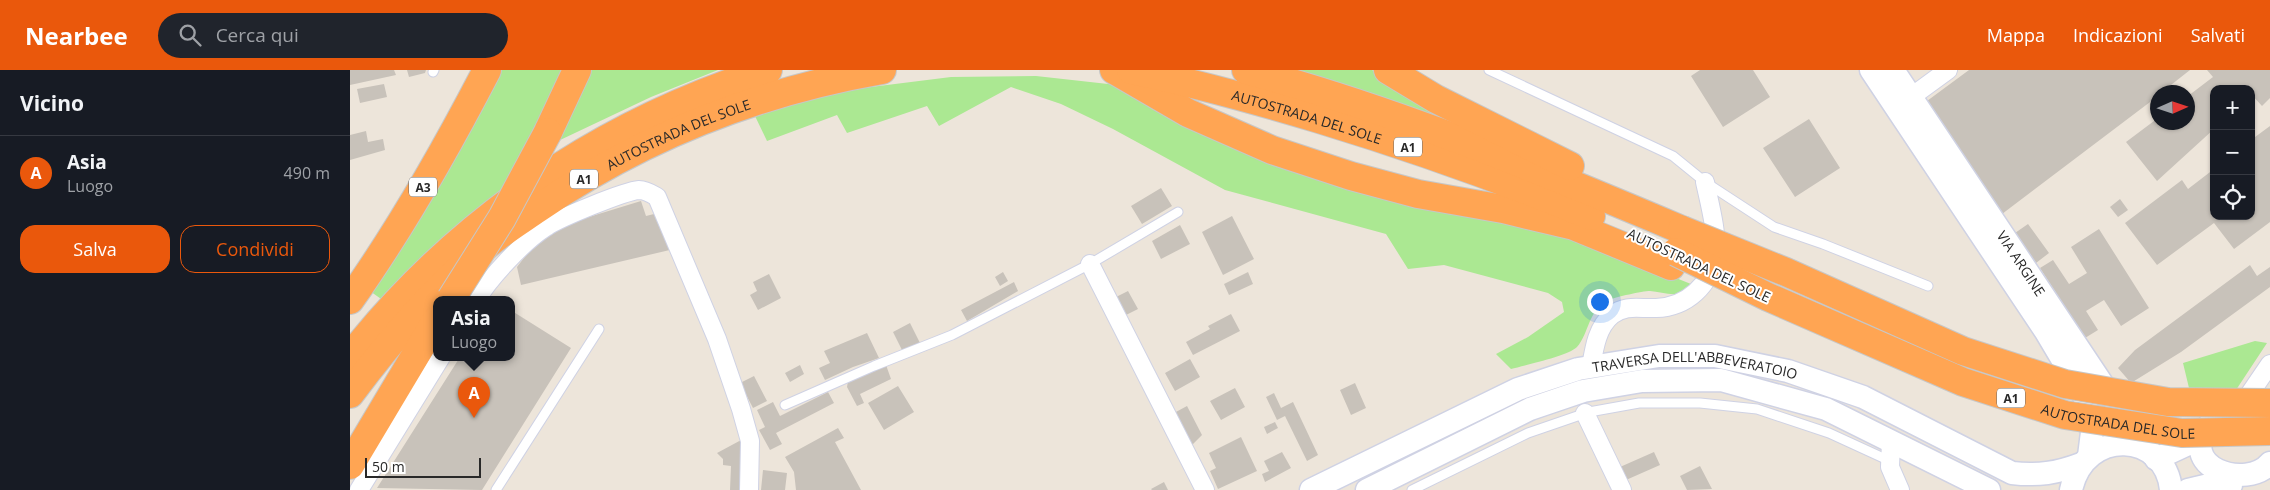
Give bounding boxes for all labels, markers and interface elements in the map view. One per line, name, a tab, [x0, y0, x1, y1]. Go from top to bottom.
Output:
search box	[158, 13, 508, 58]
text: Nearbee	[25, 19, 128, 52]
icon: search	[176, 21, 204, 49]
text: Cerca qui	[216, 22, 299, 48]
text: Mappa	[1987, 23, 2045, 47]
text: Indicazioni	[2073, 23, 2163, 47]
text: Salvati	[2191, 23, 2245, 47]
street label: AUTOSTRADA DEL SOLE	[1230, 85, 1384, 148]
north arrow	[2150, 85, 2195, 130]
map controls	[2210, 85, 2255, 220]
button: +	[2210, 85, 2255, 130]
text: Vicino	[20, 89, 84, 117]
street label: AUTOSTRADA DEL SOLE	[603, 94, 753, 174]
button: −	[2210, 130, 2255, 175]
road number: A1	[1394, 138, 1422, 156]
text: Asia	[67, 149, 107, 175]
text: A	[30, 162, 42, 184]
text: 490 m	[284, 162, 330, 184]
road number: A1	[570, 170, 598, 188]
text: Luogo	[67, 175, 113, 197]
button: locate	[2210, 175, 2255, 220]
road number: A3	[409, 178, 437, 196]
street label: AUTOSTRADA DEL SOLE	[1624, 223, 1774, 307]
button: Salva	[20, 225, 170, 273]
button: Condividi	[180, 225, 330, 273]
street label: VIA ARGINE	[1993, 227, 2050, 299]
your location	[1587, 289, 1613, 315]
popup	[433, 296, 515, 361]
text: Asia	[451, 305, 491, 331]
text: Luogo	[451, 331, 497, 353]
street label: TRAVERSA DELL'ABBEVERATOIO	[1591, 347, 1800, 383]
pin: A	[458, 377, 490, 418]
road number: A1	[1997, 388, 2025, 408]
street label: AUTOSTRADA DEL SOLE	[2039, 398, 2195, 443]
scale bar	[365, 455, 481, 478]
text: 50 m	[372, 457, 405, 476]

